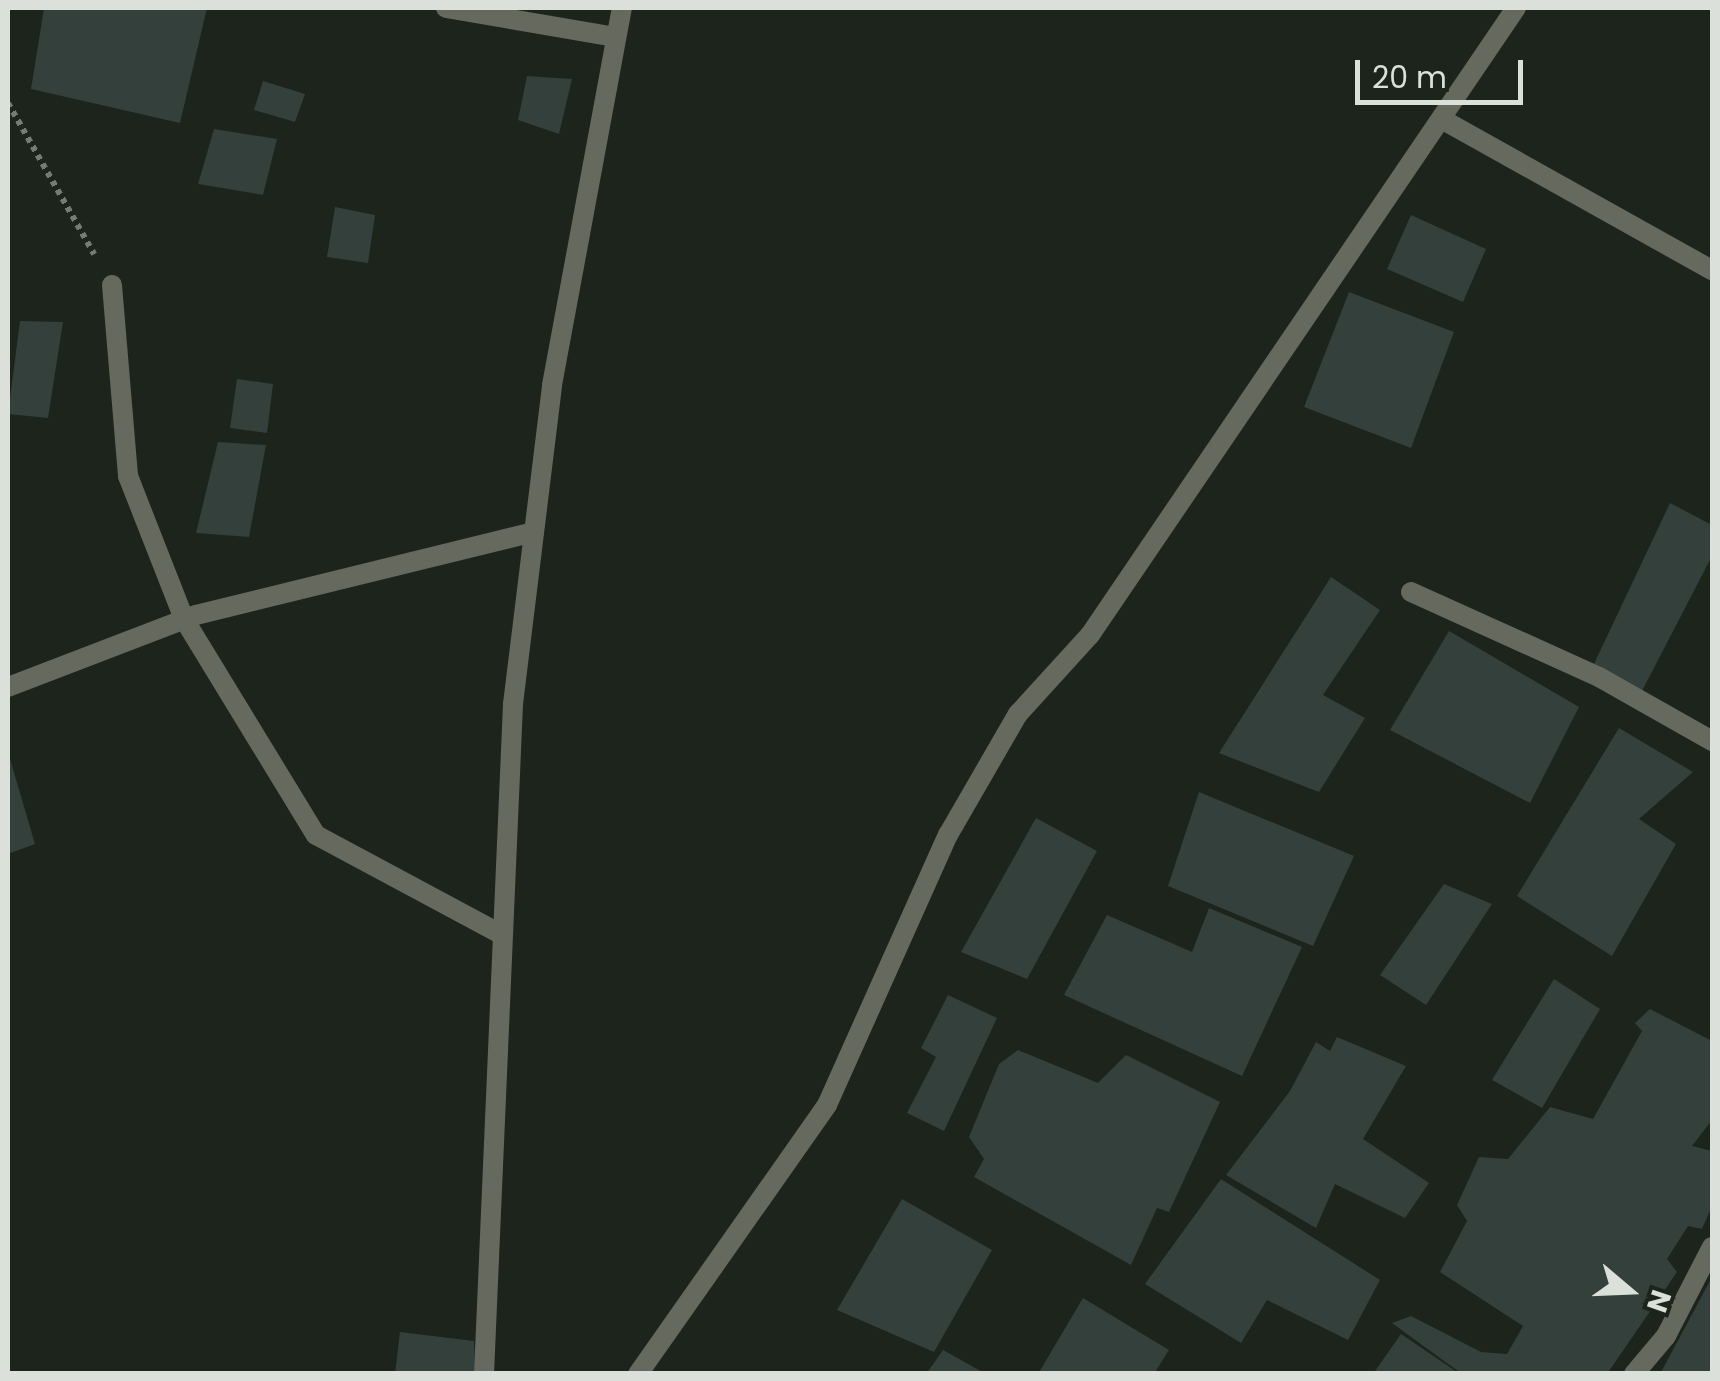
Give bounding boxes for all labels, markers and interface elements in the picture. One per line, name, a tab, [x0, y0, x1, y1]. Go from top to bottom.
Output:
scale bar	[1360, 40, 1528, 102]
text: 20 m	[1372, 56, 1447, 99]
north arrow	[1580, 1241, 1680, 1341]
text: N	[1637, 1285, 1681, 1317]

